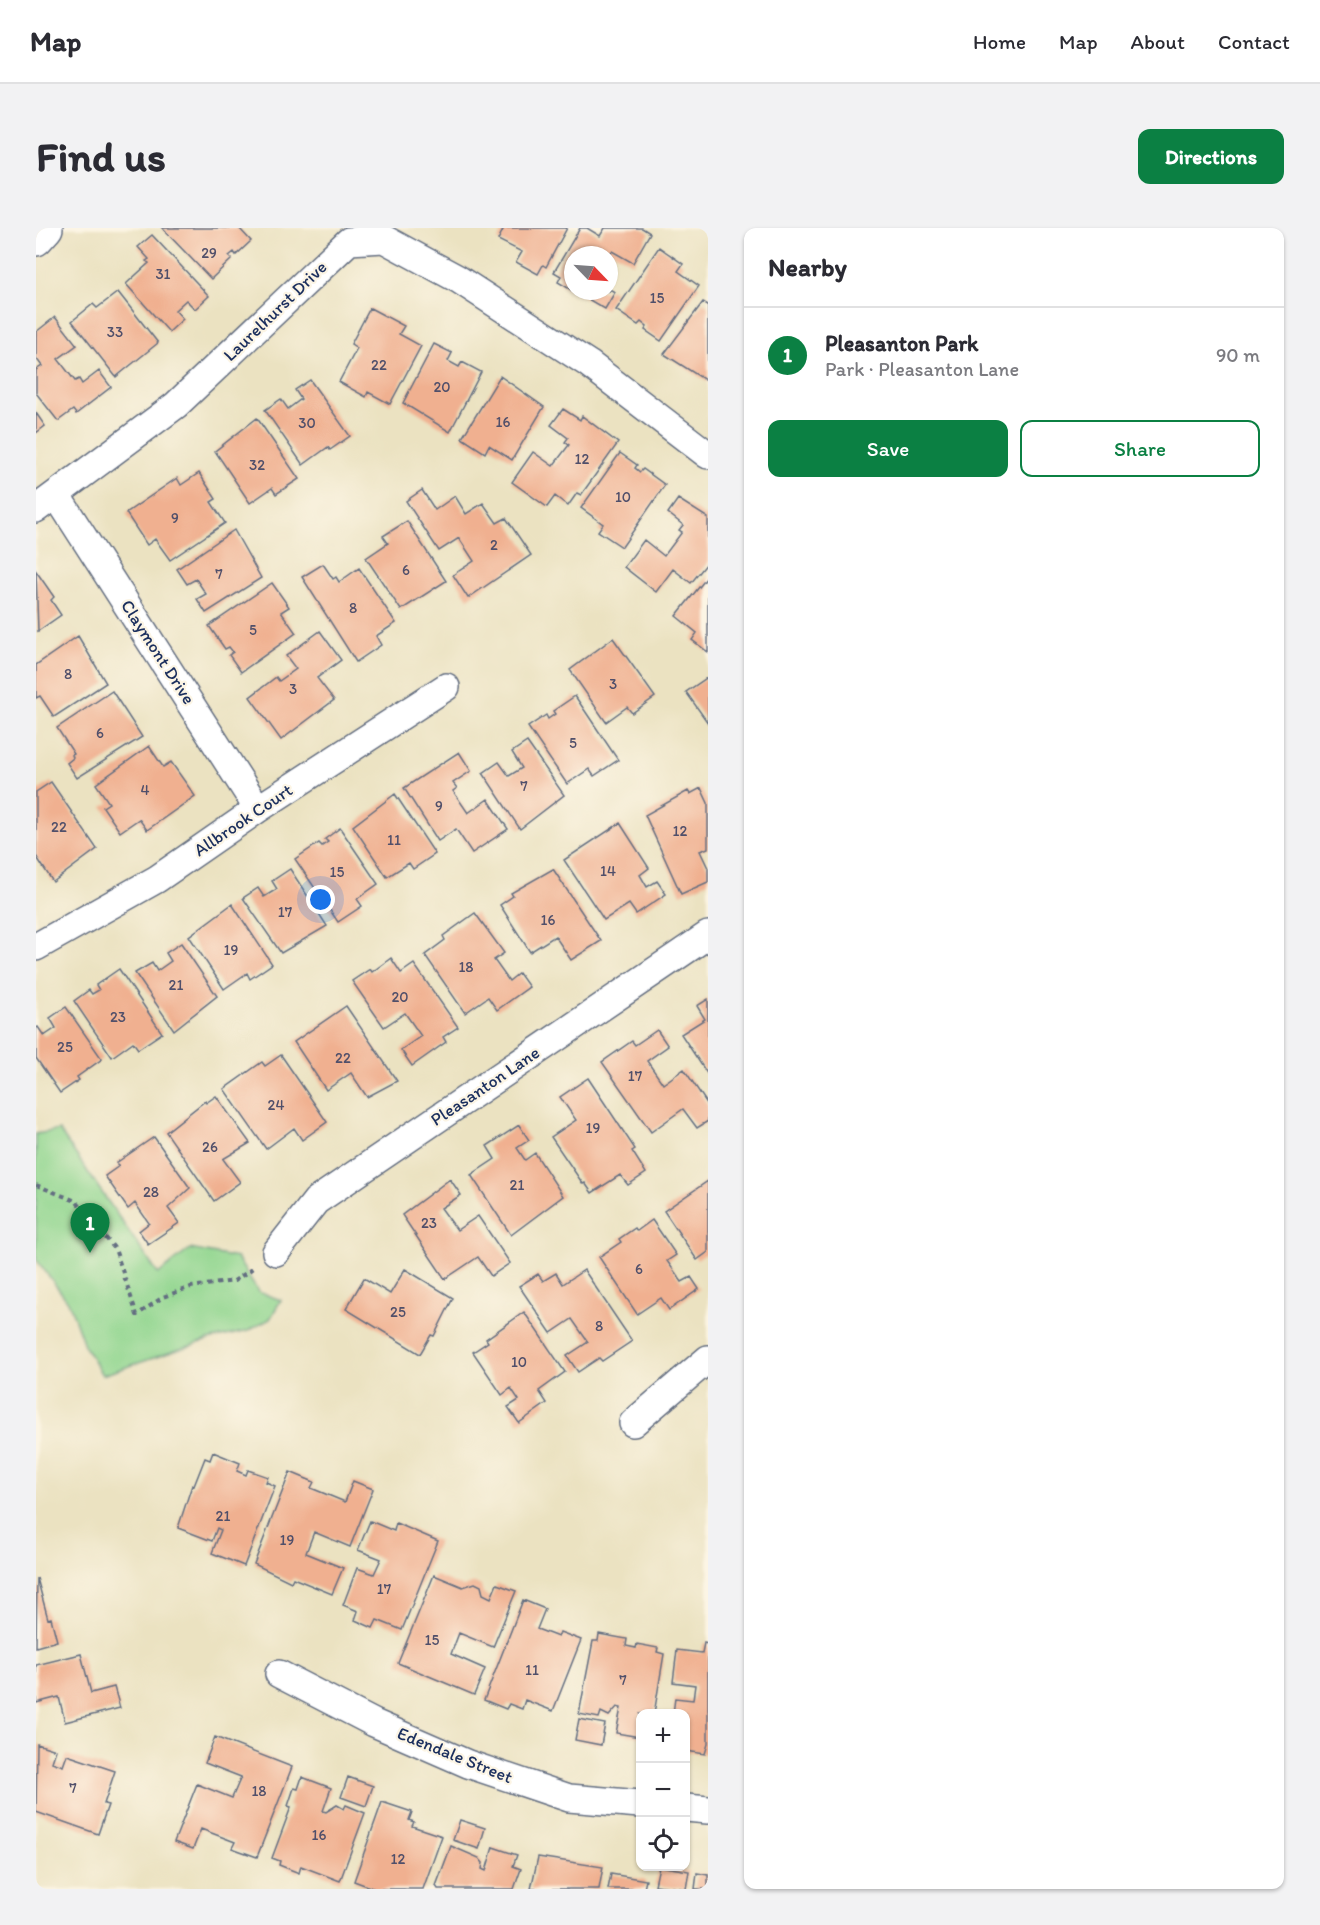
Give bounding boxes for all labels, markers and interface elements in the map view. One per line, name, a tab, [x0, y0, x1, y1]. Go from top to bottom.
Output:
text: Map	[30, 24, 81, 58]
text: Home	[973, 29, 1026, 54]
text: Map	[1059, 29, 1098, 54]
text: About	[1131, 29, 1185, 54]
text: Contact	[1218, 29, 1290, 54]
button: Directions	[1138, 129, 1284, 184]
text: Find us	[36, 131, 166, 182]
house number: 29	[201, 244, 217, 262]
north arrow	[564, 246, 618, 300]
text: Nearby	[768, 251, 847, 283]
street label: Laurelhurst Drive	[219, 256, 331, 366]
house number: 31	[155, 265, 171, 283]
house number: 15	[650, 289, 665, 307]
house number: 33	[107, 323, 123, 341]
text: Pleasanton Park	[825, 330, 979, 357]
text: 1	[783, 343, 792, 367]
text: 90 m	[1216, 343, 1260, 367]
house number: 22	[371, 356, 387, 374]
text: Park · Pleasanton Lane	[825, 357, 1019, 381]
house number: 20	[433, 378, 451, 396]
house number: 16	[496, 413, 511, 431]
house number: 30	[298, 414, 316, 432]
button: Save	[768, 420, 1008, 477]
button: Share	[1020, 420, 1260, 477]
house number: 12	[575, 450, 590, 468]
house number: 32	[249, 456, 265, 474]
house number: 10	[615, 488, 631, 506]
house number: 9	[171, 509, 179, 527]
house number: 2	[490, 536, 498, 554]
house number: 6	[402, 561, 410, 579]
house number: 7	[215, 565, 223, 583]
street label: Claymont Drive	[116, 596, 200, 708]
house number: 8	[349, 599, 357, 617]
house number: 5	[249, 621, 257, 639]
house number: 8	[64, 665, 72, 683]
house number: 3	[609, 675, 617, 693]
house number: 3	[289, 680, 297, 698]
house number: 6	[96, 724, 104, 742]
house number: 5	[569, 734, 577, 752]
house number: 7	[520, 777, 528, 795]
street label: Allbrook Court	[189, 779, 297, 861]
house number: 4	[140, 781, 150, 799]
house number: 9	[435, 797, 443, 815]
house number: 22	[51, 818, 67, 836]
house number: 12	[673, 822, 688, 840]
house number: 11	[387, 831, 401, 849]
house number: 14	[600, 862, 616, 880]
house number: 15	[330, 863, 345, 881]
your location	[306, 885, 335, 914]
house number: 17	[278, 903, 293, 921]
house number: 16	[541, 911, 556, 929]
house number: 19	[224, 941, 239, 959]
house number: 18	[458, 958, 474, 976]
house number: 21	[169, 976, 183, 994]
house number: 20	[391, 988, 409, 1006]
house number: 23	[110, 1008, 126, 1026]
house number: 25	[57, 1038, 73, 1056]
street label: Pleasanton Lane	[426, 1041, 544, 1131]
house number: 22	[335, 1049, 351, 1067]
house number: 17	[628, 1067, 643, 1085]
house number: 24	[268, 1096, 284, 1114]
house number: 19	[586, 1119, 601, 1137]
house number: 26	[202, 1138, 218, 1156]
house number: 21	[510, 1176, 524, 1194]
house number: 28	[143, 1183, 159, 1201]
pin: 1	[70, 1204, 110, 1253]
house number: 23	[421, 1214, 437, 1232]
house number: 6	[635, 1260, 643, 1278]
house number: 25	[390, 1303, 406, 1321]
house number: 8	[595, 1317, 603, 1335]
house number: 10	[511, 1353, 527, 1371]
house number: 21	[216, 1507, 230, 1525]
house number: 19	[280, 1531, 295, 1549]
house number: 17	[377, 1580, 392, 1598]
house number: 15	[425, 1631, 440, 1649]
house number: 11	[525, 1661, 539, 1679]
house number: 7	[619, 1671, 627, 1689]
map controls	[636, 1709, 690, 1871]
button: +	[636, 1709, 690, 1763]
street label: Edendale Street	[394, 1722, 516, 1788]
button: −	[636, 1763, 690, 1817]
house number: 7	[69, 1779, 77, 1797]
house number: 18	[251, 1782, 267, 1800]
button: locate	[636, 1817, 690, 1871]
house number: 16	[312, 1826, 327, 1844]
house number: 12	[391, 1850, 406, 1868]

